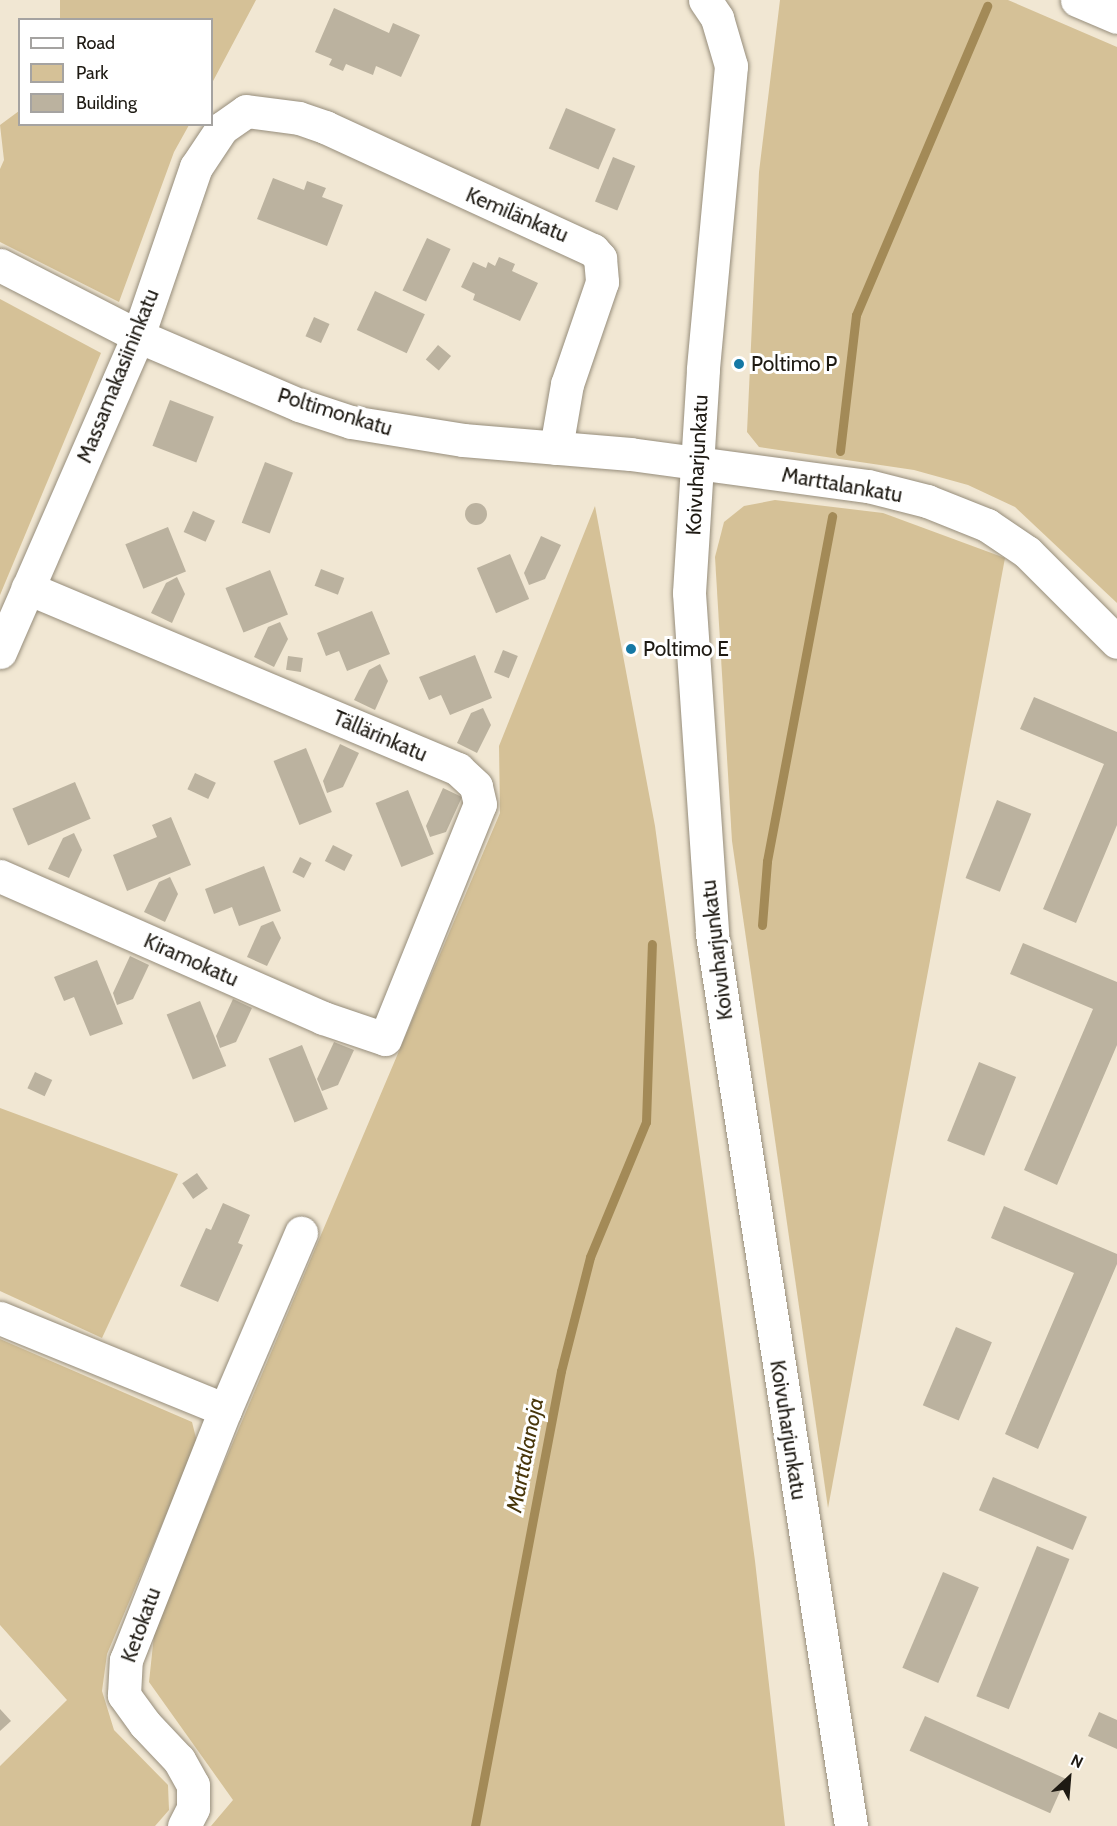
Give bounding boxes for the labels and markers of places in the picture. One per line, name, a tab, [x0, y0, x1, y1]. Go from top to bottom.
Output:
place label: Poltimo P	[751, 351, 837, 377]
marker: Poltimo P	[732, 357, 746, 371]
place label: Poltimo E	[643, 636, 729, 662]
marker: Poltimo E	[624, 642, 638, 656]

